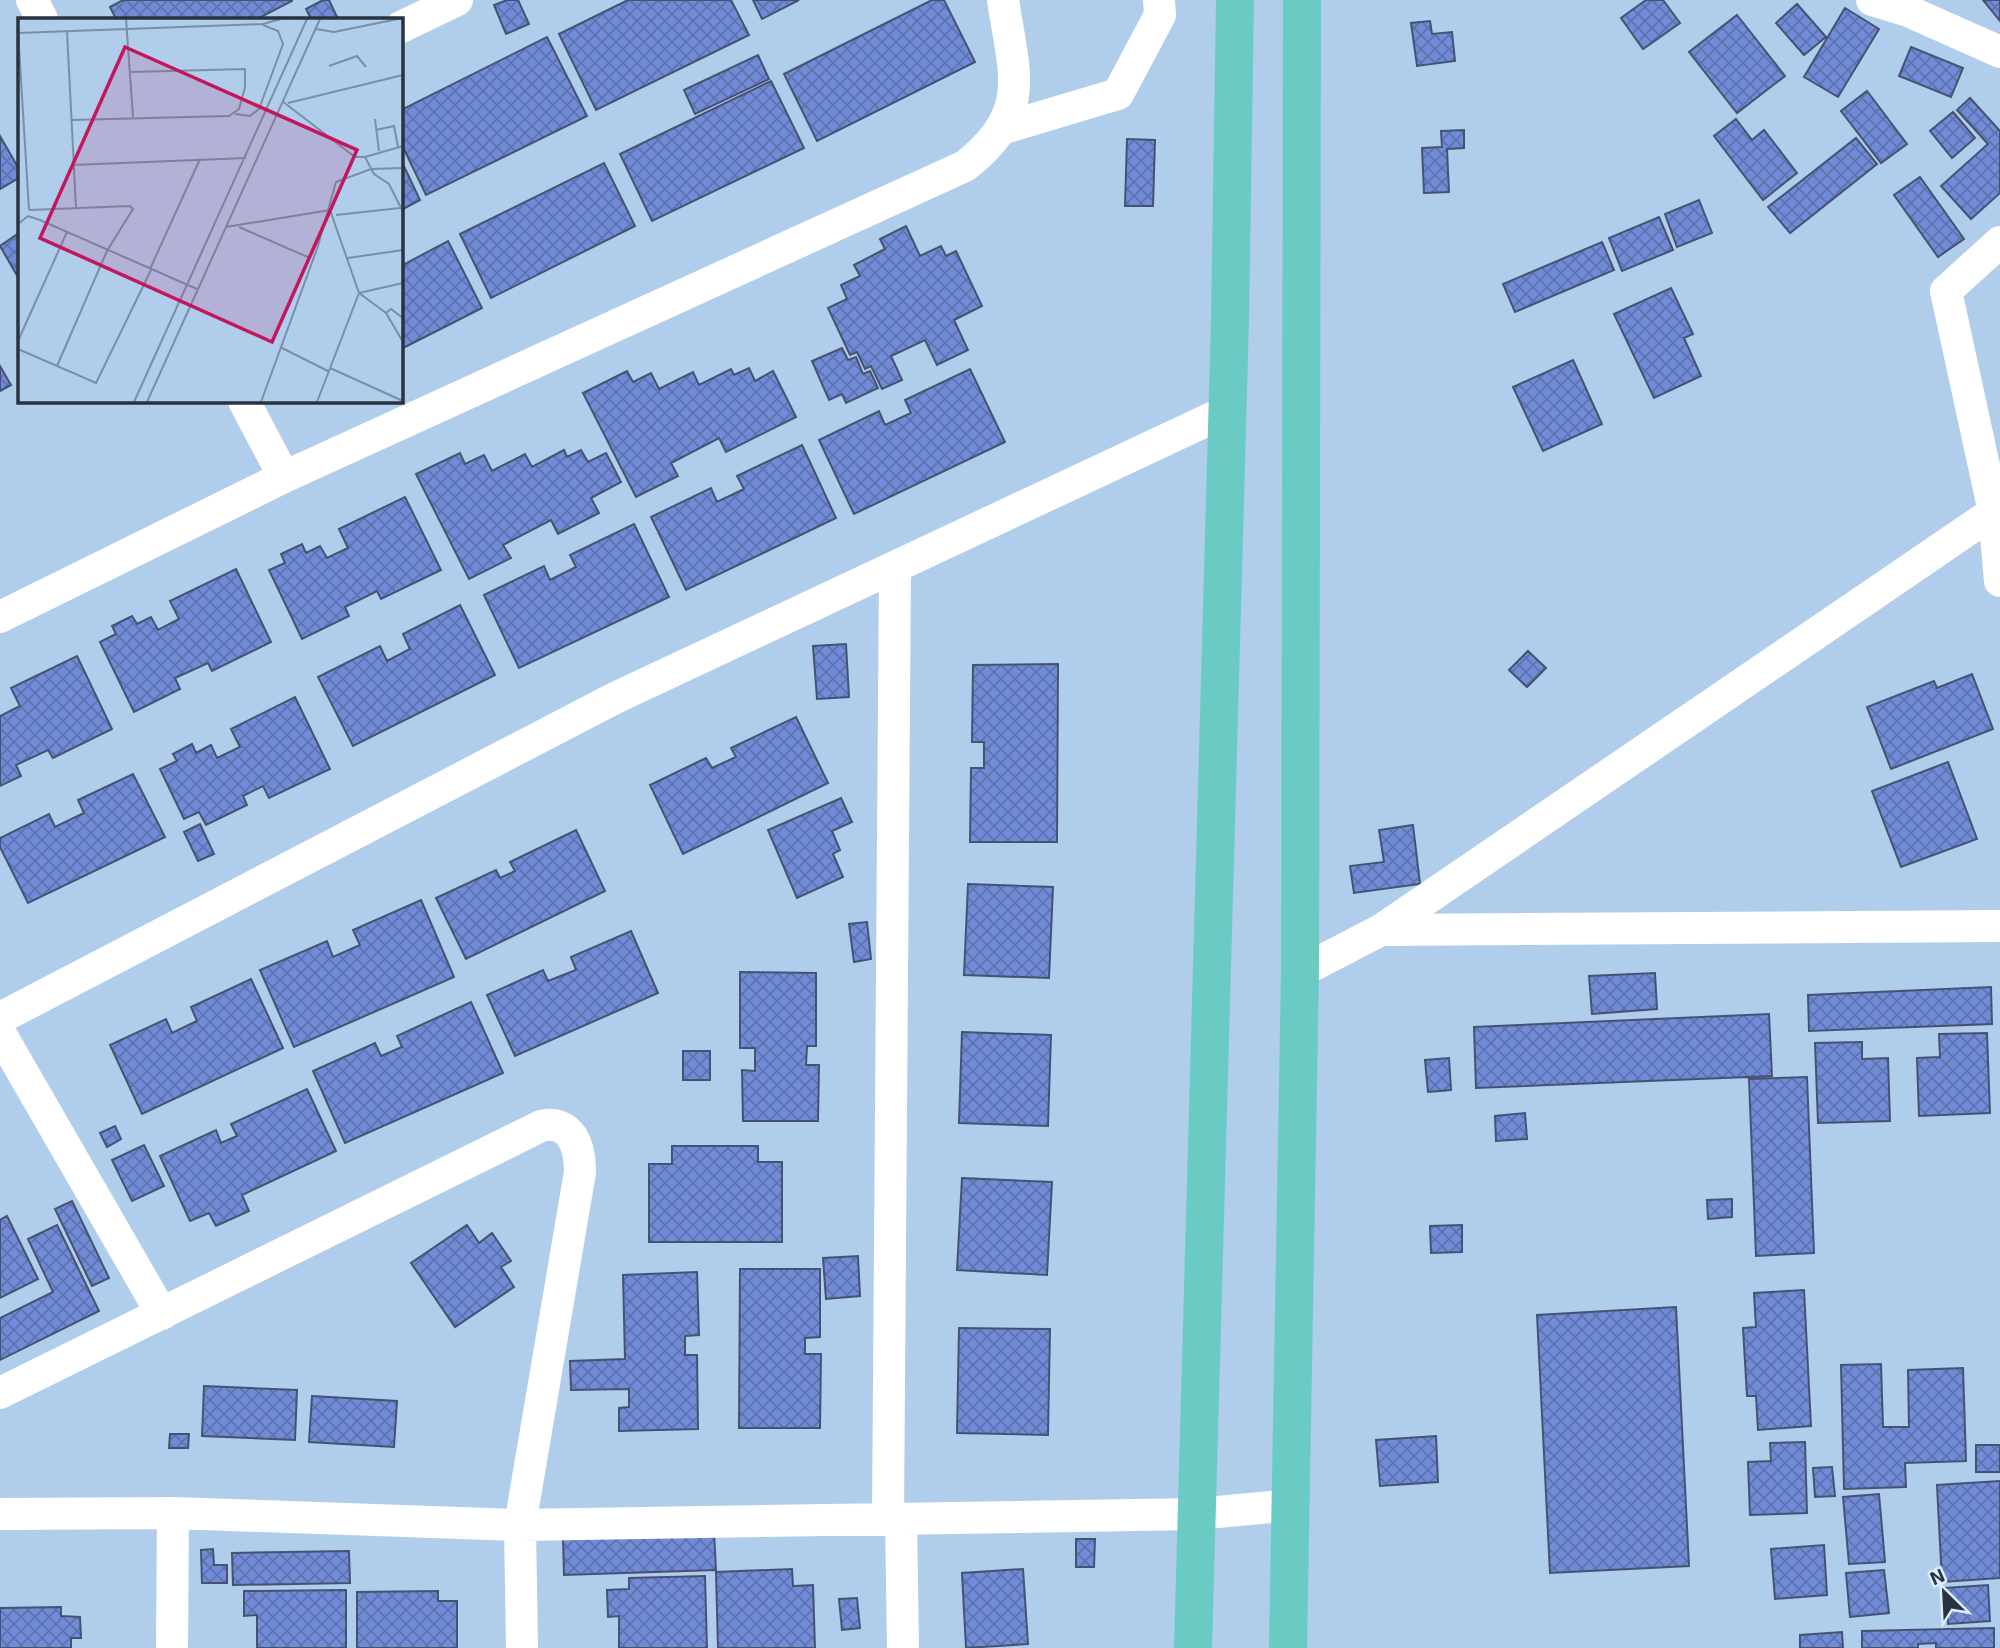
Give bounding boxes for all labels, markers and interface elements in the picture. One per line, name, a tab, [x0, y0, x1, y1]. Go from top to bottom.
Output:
inset map	[18, 18, 402, 402]
north arrow	[1909, 1557, 1979, 1627]
text: N	[1926, 1563, 1948, 1589]

